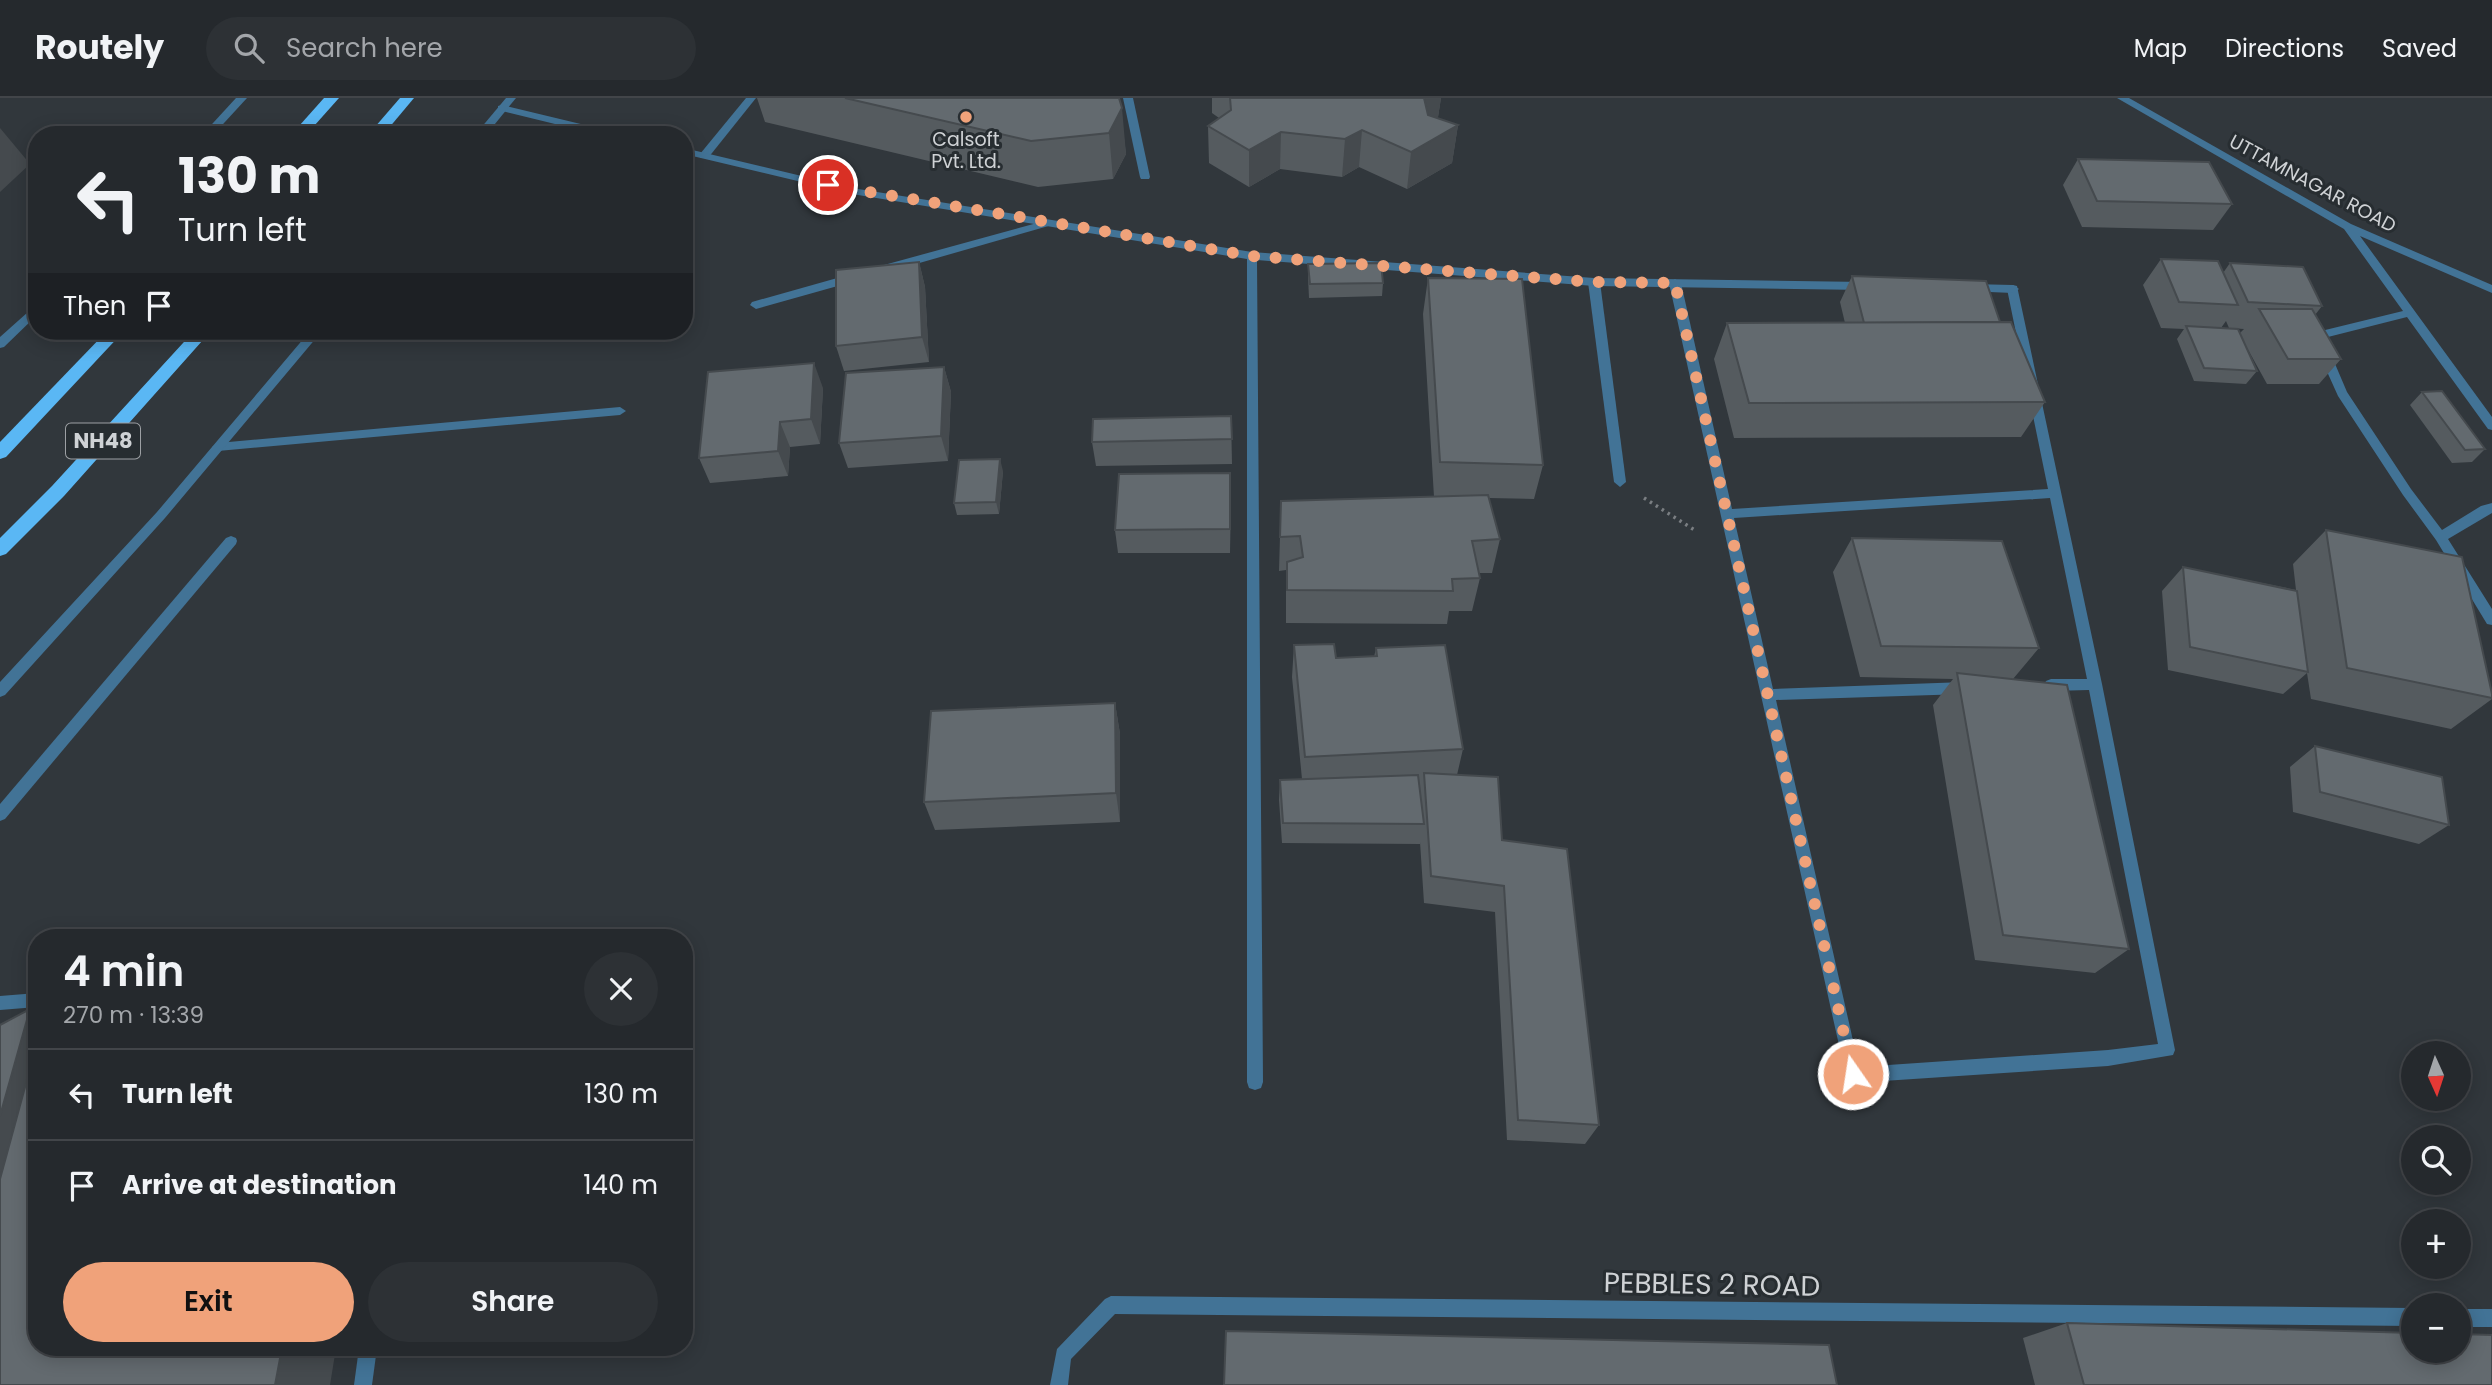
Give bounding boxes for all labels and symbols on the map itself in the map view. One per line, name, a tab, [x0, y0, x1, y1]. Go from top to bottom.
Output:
marker: Calsoft Pvt. Ltd.	[958, 109, 974, 125]
place label: Calsoft Pvt. Ltd.	[931, 126, 1001, 175]
street label: UTTAMNAGAR ROAD	[2224, 128, 2401, 239]
pin	[798, 155, 858, 215]
road number: NH48	[66, 424, 140, 458]
position arrow	[1816, 1037, 1890, 1111]
north arrow	[2401, 1041, 2471, 1111]
street label: PEBBLES 2 ROAD	[1603, 1263, 1821, 1306]

